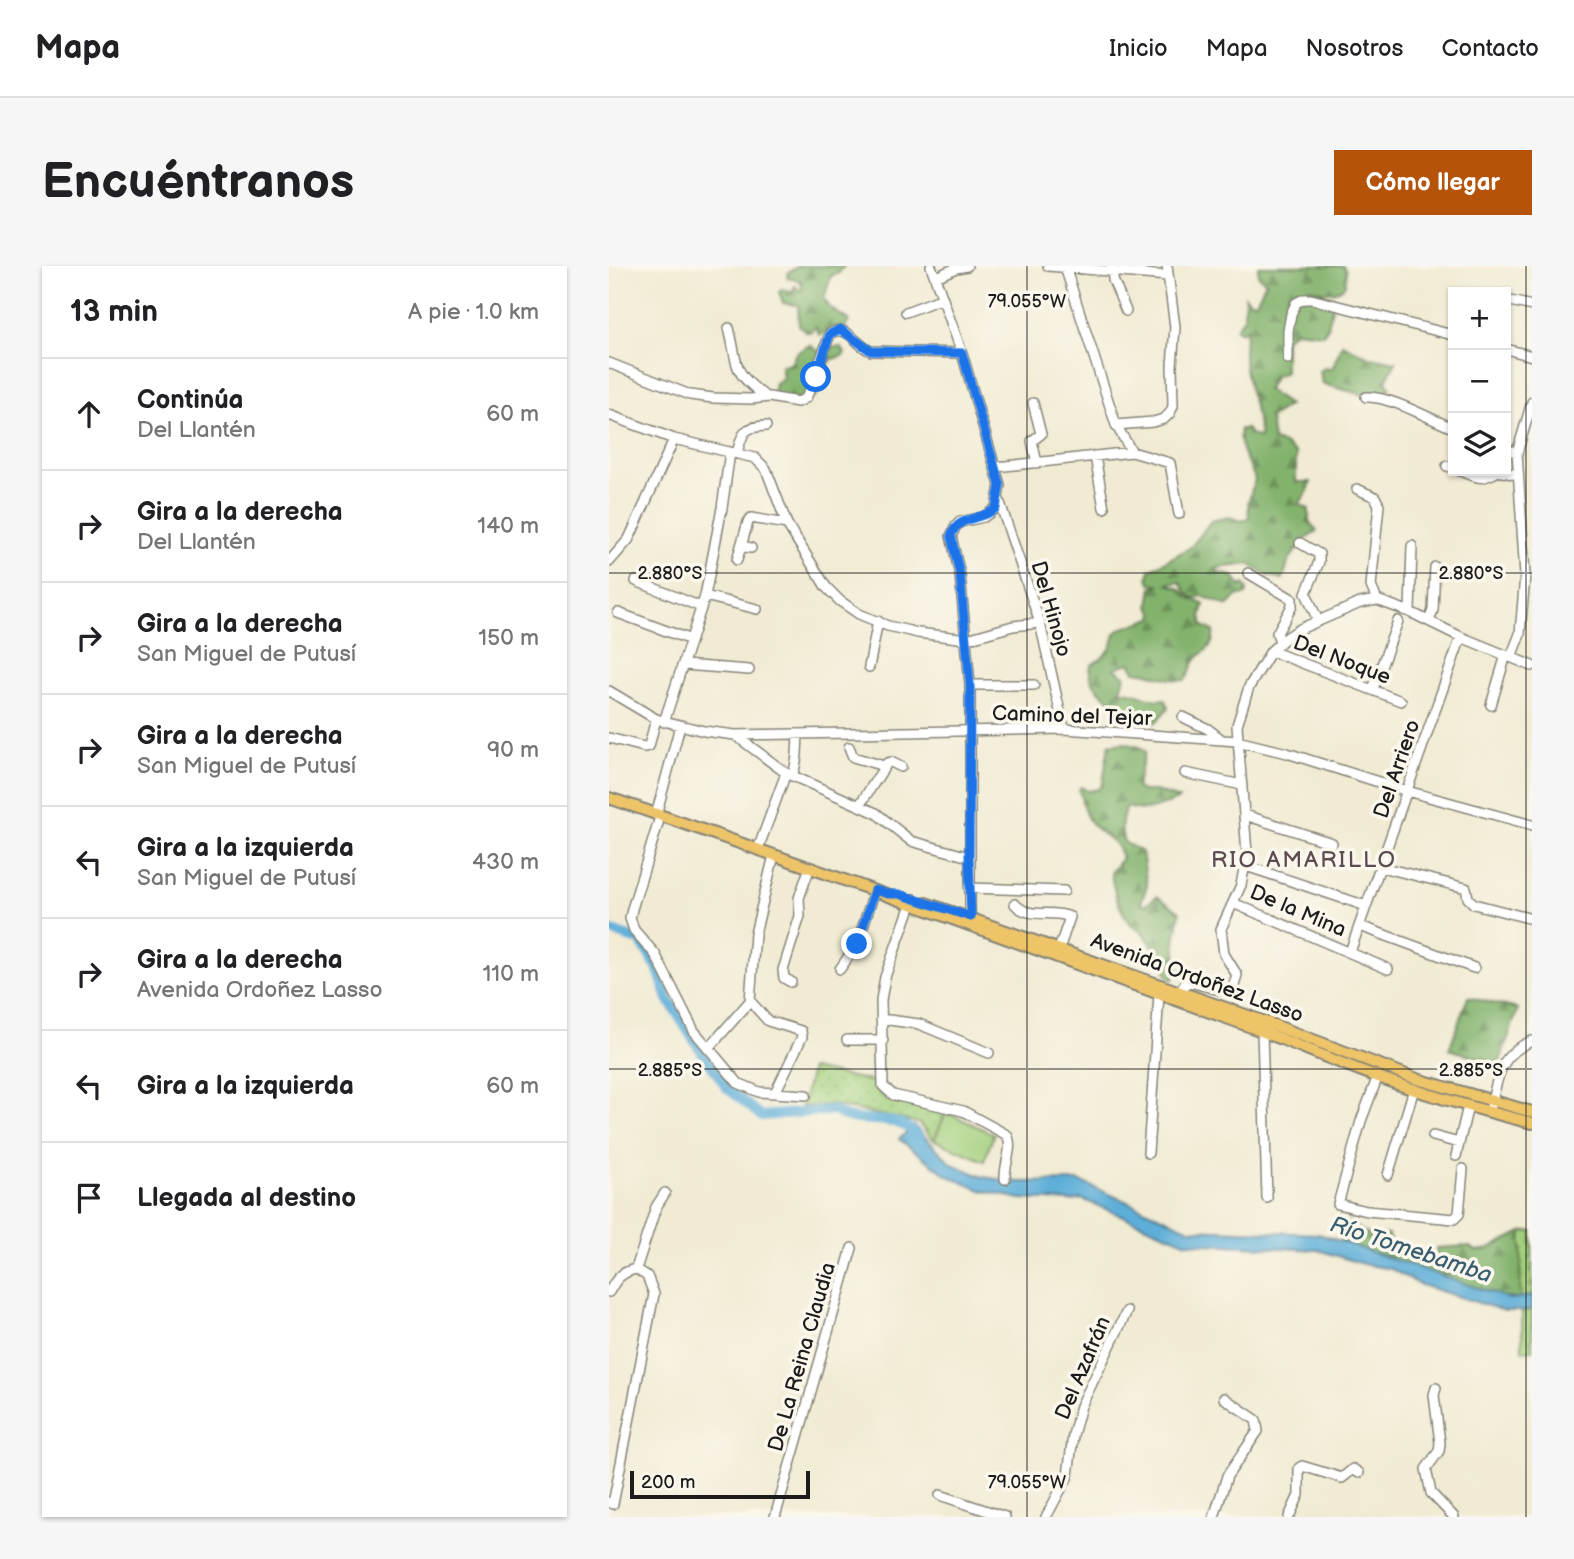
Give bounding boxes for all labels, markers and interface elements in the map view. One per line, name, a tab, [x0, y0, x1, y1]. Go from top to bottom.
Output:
text: Mapa	[35, 28, 120, 68]
text: Inicio	[1109, 34, 1168, 63]
text: Mapa	[1206, 34, 1268, 63]
text: Nosotros	[1306, 34, 1403, 63]
text: Contacto	[1441, 34, 1539, 63]
button: Cómo llegar	[1334, 150, 1532, 215]
text: Encuéntranos	[42, 153, 354, 212]
map controls	[1448, 287, 1511, 476]
button: +	[1448, 287, 1511, 350]
text: 79.055°W	[988, 291, 1067, 312]
text: 13 min	[70, 294, 158, 330]
text: A pie · 1.0 km	[408, 298, 539, 326]
button: −	[1448, 350, 1511, 413]
route start	[800, 361, 831, 392]
text: Continúa	[137, 385, 244, 416]
icon: ahead	[70, 395, 108, 433]
text: 60 m	[486, 400, 539, 428]
button: layers	[1448, 413, 1511, 476]
text: Del Llantén	[137, 416, 256, 444]
text: Gira a la derecha	[137, 497, 343, 528]
icon: right	[70, 507, 108, 545]
text: 140 m	[477, 512, 539, 540]
text: Del Llantén	[137, 528, 256, 556]
street label: Del Hinojo	[1025, 558, 1077, 660]
text: 2.880°S	[638, 563, 703, 584]
text: 2.880°S	[1439, 563, 1504, 584]
text: Gira a la derecha	[137, 609, 343, 640]
icon: right	[70, 619, 108, 657]
text: 150 m	[478, 624, 539, 652]
street label: Del Noque	[1290, 630, 1394, 690]
text: San Miguel de Putusí	[137, 640, 356, 668]
street label: Camino del Tejar	[992, 701, 1153, 731]
street label: Del Arriero	[1369, 717, 1425, 821]
text: Gira a la derecha	[137, 721, 343, 752]
icon: right	[70, 731, 108, 769]
text: 90 m	[487, 736, 539, 764]
text: San Miguel de Putusí	[137, 752, 356, 780]
text: Gira a la izquierda	[137, 833, 354, 864]
icon: left	[70, 843, 108, 881]
district label: RIO AMARILLO	[1211, 846, 1397, 874]
text: 430 m	[472, 848, 539, 876]
text: San Miguel de Putusí	[137, 864, 356, 892]
street label: De la Mina	[1246, 880, 1350, 942]
route end	[841, 928, 872, 959]
street label: Avenida Ordoñez Lasso	[1087, 928, 1307, 1028]
text: Gira a la derecha	[137, 945, 343, 976]
icon: right	[70, 955, 108, 993]
text: 110 m	[482, 960, 539, 988]
text: Avenida Ordoñez Lasso	[137, 976, 382, 1004]
text: 2.885°S	[638, 1060, 702, 1081]
text: 2.885°S	[1439, 1060, 1503, 1081]
icon: left	[70, 1067, 108, 1105]
text: Gira a la izquierda	[137, 1071, 354, 1102]
text: 60 m	[486, 1072, 539, 1100]
icon: arrive	[70, 1179, 108, 1217]
text: Llegada al destino	[137, 1183, 356, 1214]
water label: Río Tomebamba	[1327, 1211, 1495, 1289]
street label: De La Reina Claudia	[763, 1259, 841, 1455]
street label: Del Azafrán	[1050, 1313, 1116, 1423]
scale bar	[630, 1468, 810, 1500]
text: 200 m	[641, 1471, 695, 1494]
text: 79.055°W	[988, 1472, 1067, 1493]

